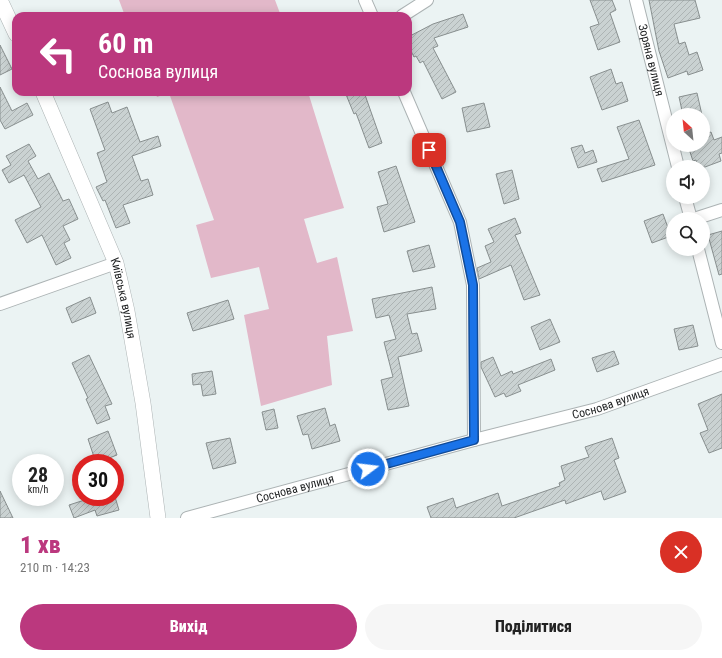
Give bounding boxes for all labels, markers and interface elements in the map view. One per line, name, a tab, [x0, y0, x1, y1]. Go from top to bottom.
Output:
street label: Зоряна вулиця	[635, 23, 667, 98]
text: 60 m	[98, 27, 154, 60]
icon: left	[32, 28, 84, 80]
text: Соснова вулиця	[98, 61, 218, 82]
north arrow	[666, 108, 710, 152]
map controls	[666, 108, 710, 256]
pin	[412, 133, 446, 167]
icon: arrive	[418, 139, 440, 161]
button: sound	[666, 160, 710, 204]
button: search	[666, 212, 710, 256]
street label: Київська вулиця	[108, 256, 139, 340]
street label: Соснова вулиця	[571, 384, 651, 422]
position arrow	[347, 448, 389, 490]
speed limit sign: 30	[72, 454, 124, 506]
text: 28	[28, 463, 48, 487]
street label: Соснова вулиця	[255, 471, 336, 506]
text: km/h	[28, 484, 48, 495]
text: 1 хв	[20, 531, 61, 559]
button: close	[660, 531, 702, 573]
text: 210 m · 14:23	[20, 560, 90, 575]
button: Вихід	[20, 604, 357, 650]
button: Поділитися	[365, 604, 702, 650]

